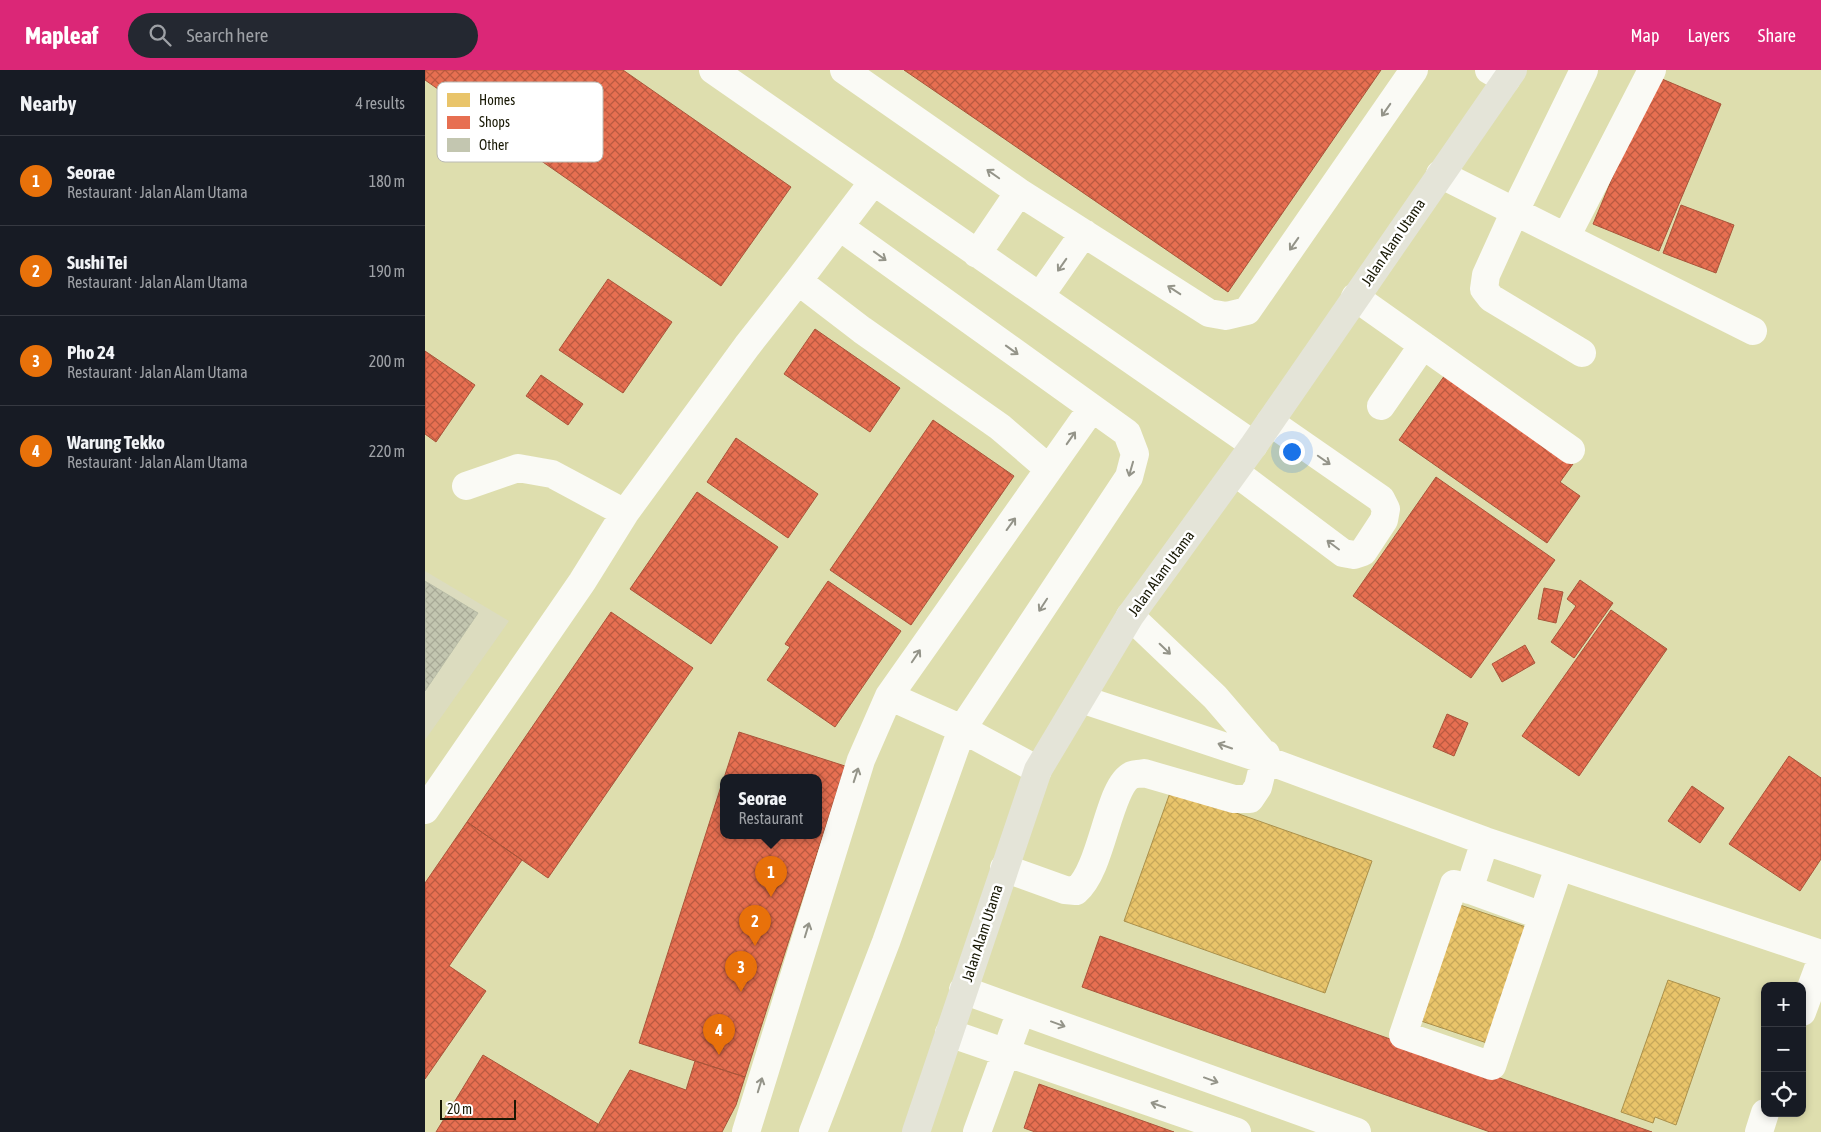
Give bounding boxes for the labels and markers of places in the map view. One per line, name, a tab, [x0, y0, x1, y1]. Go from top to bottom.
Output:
pin: 1	[755, 856, 787, 897]
pin: 2	[739, 905, 771, 946]
pin: 3	[725, 951, 757, 992]
pin: 4	[703, 1014, 735, 1055]

